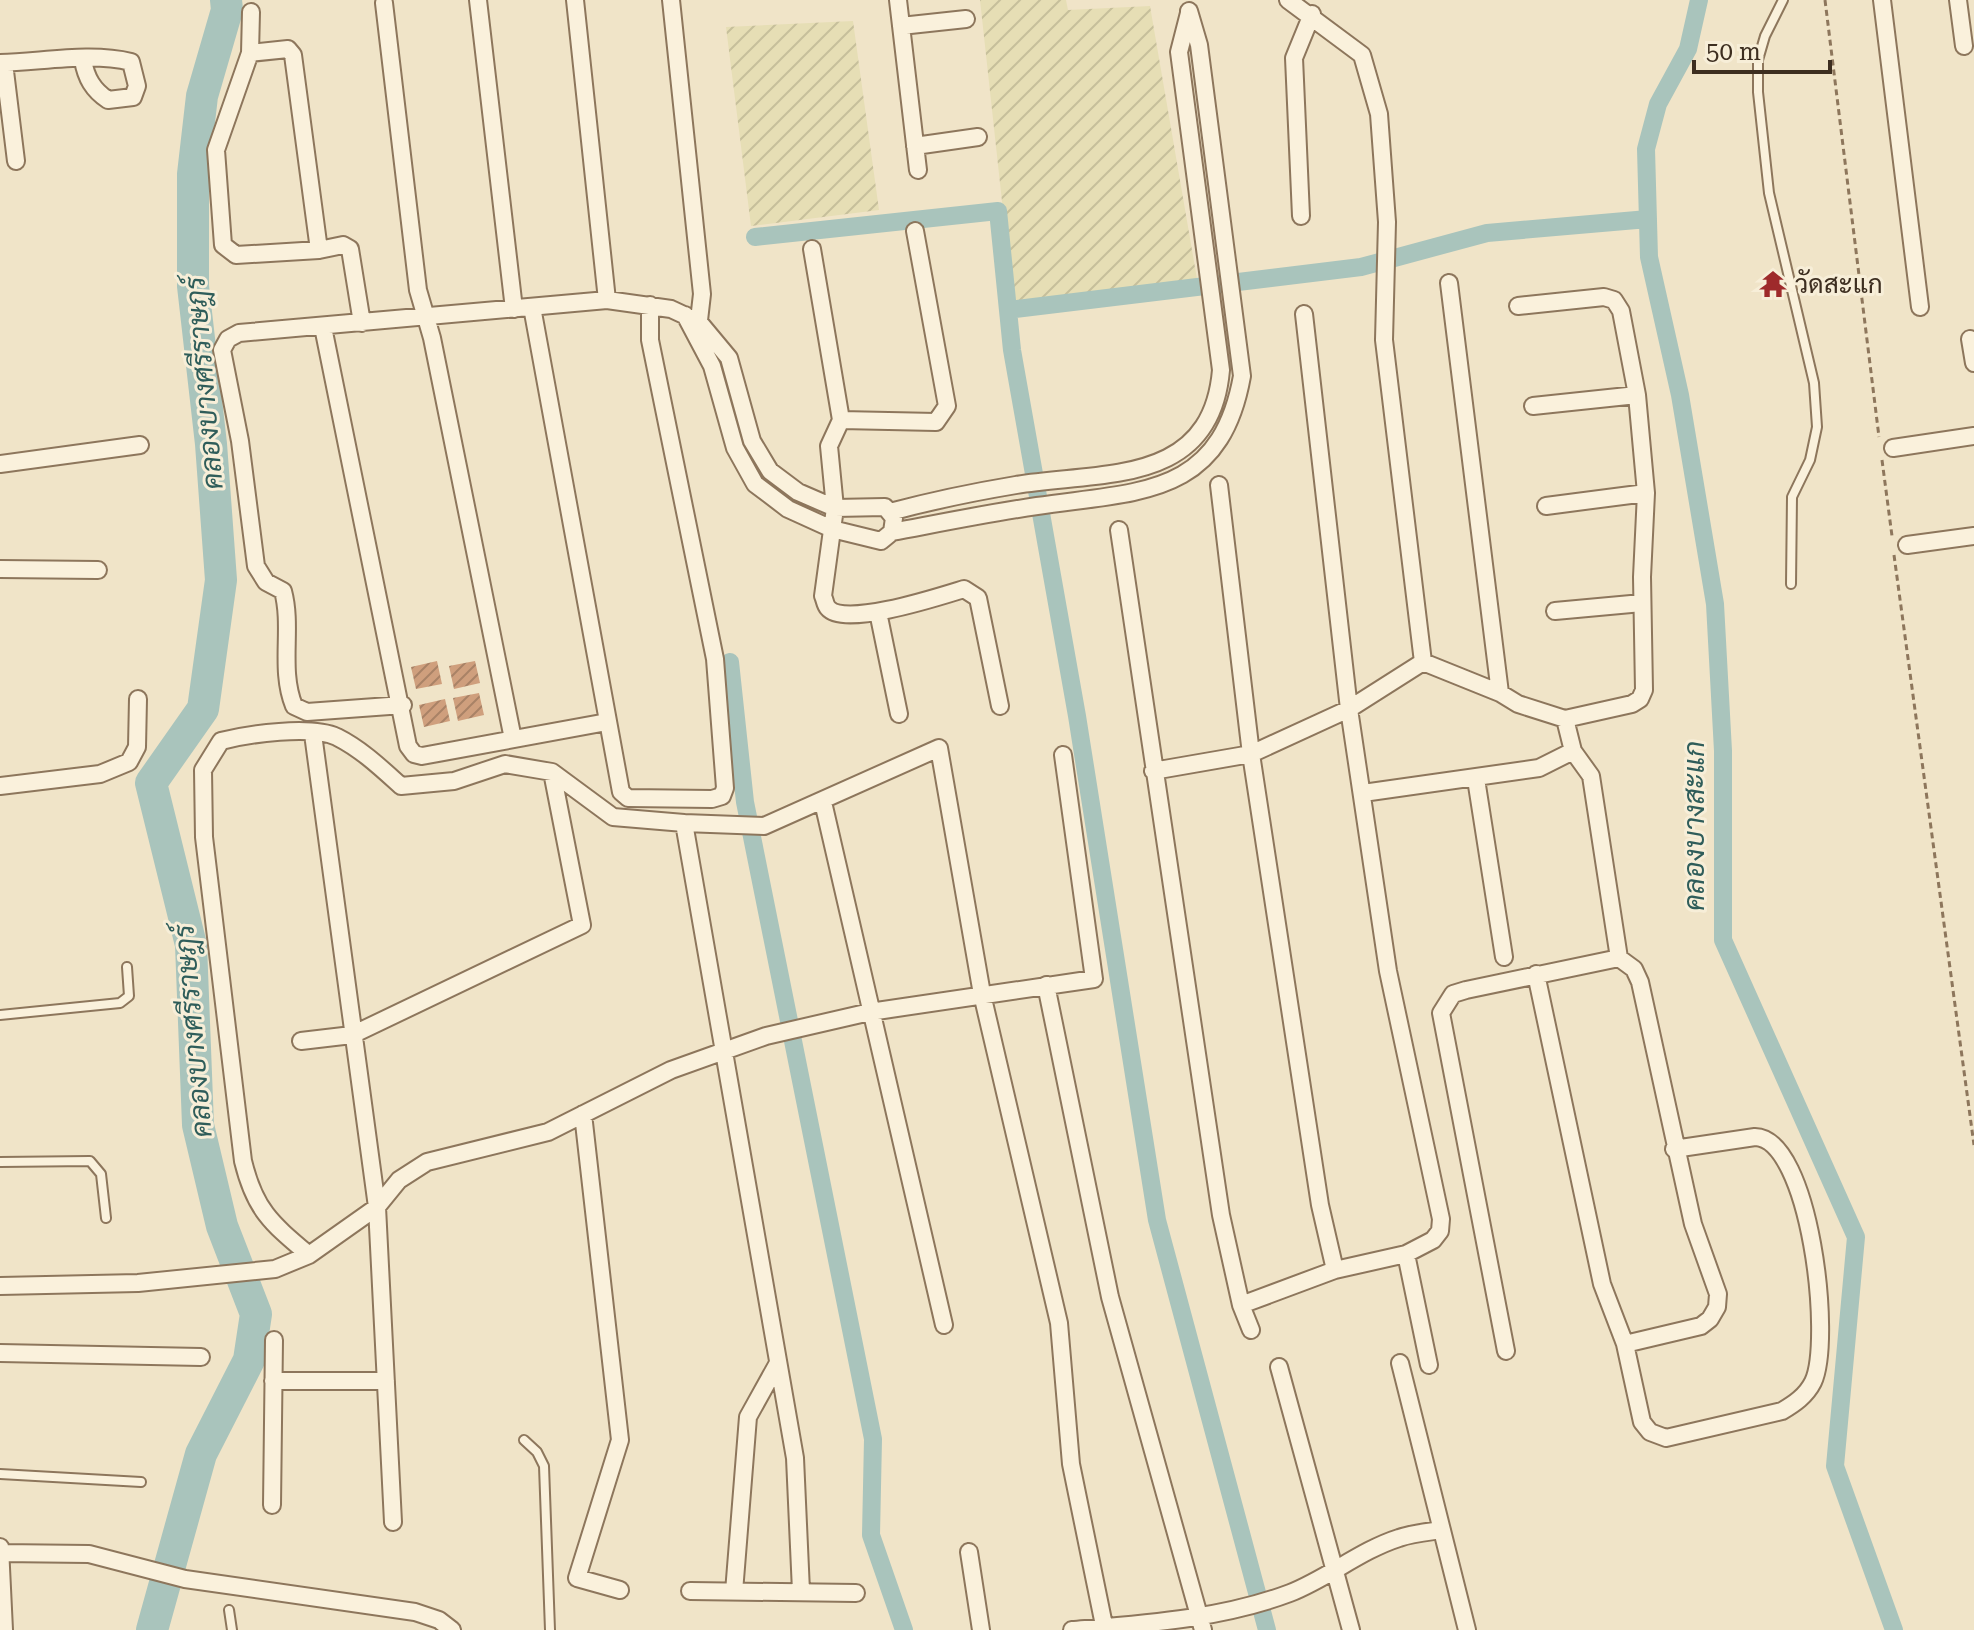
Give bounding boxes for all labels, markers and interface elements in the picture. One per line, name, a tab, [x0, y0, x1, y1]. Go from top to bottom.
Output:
scale bar	[1694, 24, 1830, 74]
text: 50 m	[1706, 38, 1761, 66]
place label: วัดสะแก	[1795, 268, 1883, 299]
temple icon: วัดสะแก	[1758, 269, 1788, 299]
water label: คลองบางศรีราษฎร์	[175, 271, 233, 491]
water label: คลองบางสะแก	[1678, 741, 1711, 911]
water label: คลองบางศรีราษฎร์	[164, 919, 222, 1139]

